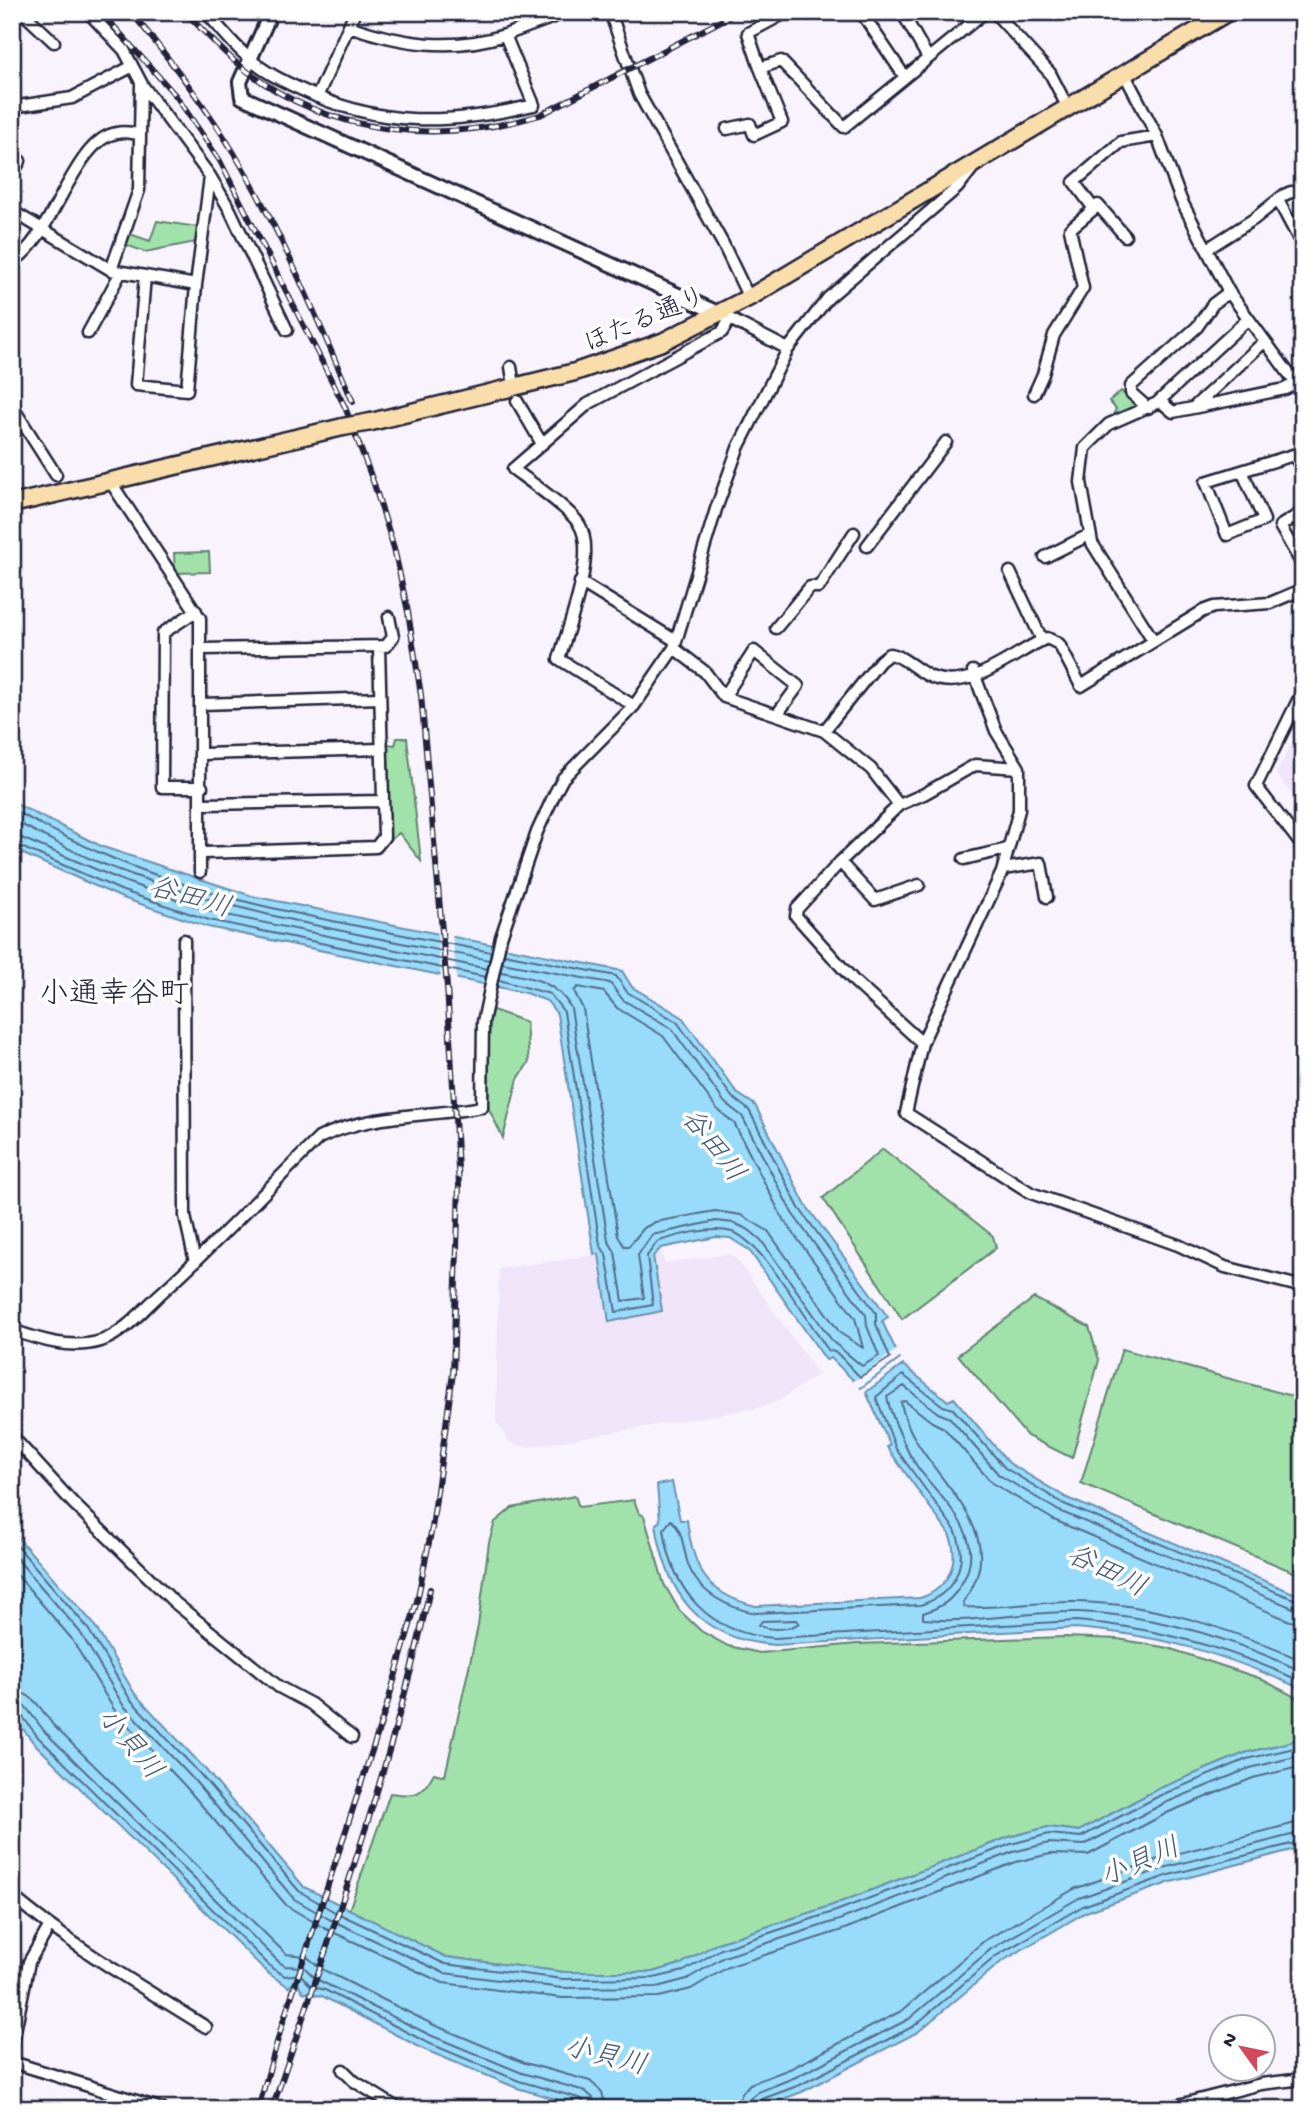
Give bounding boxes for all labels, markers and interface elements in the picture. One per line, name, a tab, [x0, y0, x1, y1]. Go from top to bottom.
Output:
street label: ほたる通り	[580, 282, 712, 362]
water label: 谷田川	[145, 872, 235, 927]
district label: 小通幸谷町	[39, 977, 189, 1014]
water label: 谷田川	[673, 1104, 750, 1190]
water label: 谷田川	[1061, 1540, 1151, 1606]
water label: 小貝川	[89, 1702, 168, 1788]
water label: 小貝川	[1096, 1833, 1186, 1896]
north arrow	[1206, 2012, 1276, 2082]
text: N	[1218, 2029, 1244, 2052]
water label: 小貝川	[560, 2032, 650, 2085]

